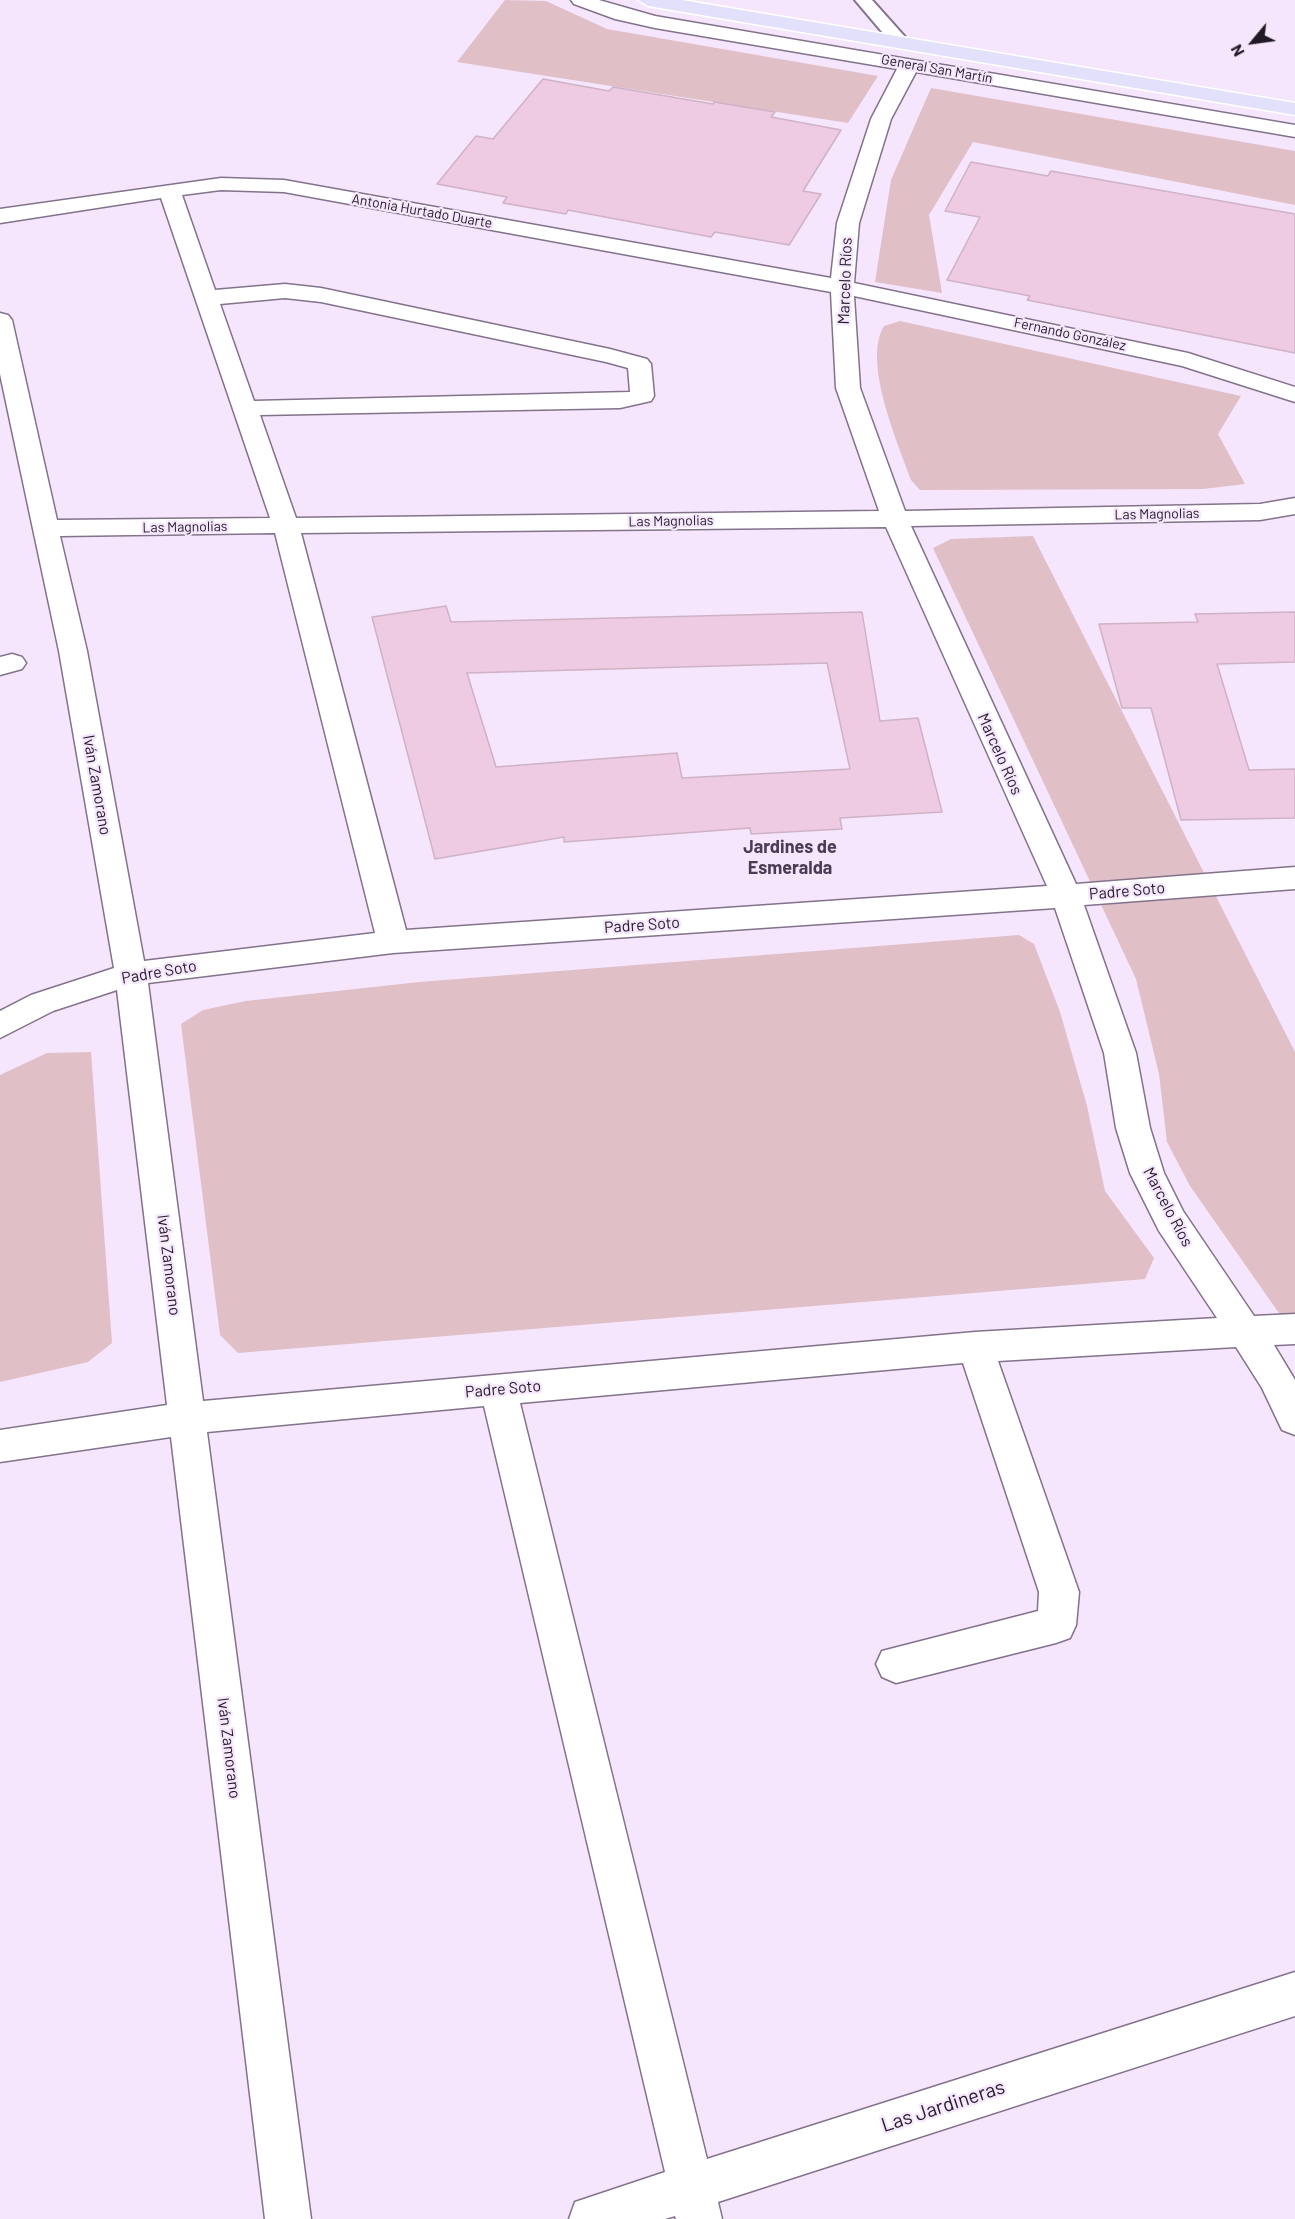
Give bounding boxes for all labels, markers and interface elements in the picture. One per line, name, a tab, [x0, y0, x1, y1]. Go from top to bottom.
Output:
north arrow	[1223, 12, 1283, 72]
text: N	[1226, 42, 1248, 60]
street label: General San Martín	[880, 51, 994, 87]
street label: Antonia Hurtado Duarte	[350, 190, 494, 232]
street label: Marcelo Ríos	[834, 237, 856, 325]
street label: Fernando González	[1012, 314, 1128, 354]
street label: Las Magnolias	[1114, 505, 1200, 523]
street label: Las Magnolias	[628, 512, 714, 530]
street label: Las Magnolias	[142, 518, 228, 536]
street label: Marcelo Ríos	[973, 710, 1027, 798]
street label: Iván Zamorano	[79, 733, 115, 837]
district label: Jardines de Esmeralda	[743, 836, 837, 878]
street label: Padre Soto	[1088, 878, 1166, 904]
street label: Padre Soto	[603, 913, 681, 937]
street label: Padre Soto	[120, 956, 198, 988]
street label: Marcelo Ríos	[1139, 1164, 1197, 1250]
street label: Iván Zamorano	[153, 1213, 185, 1317]
street label: Padre Soto	[464, 1376, 542, 1402]
street label: Iván Zamorano	[213, 1696, 245, 1800]
street label: Las Jardineras	[878, 2075, 1008, 2137]

